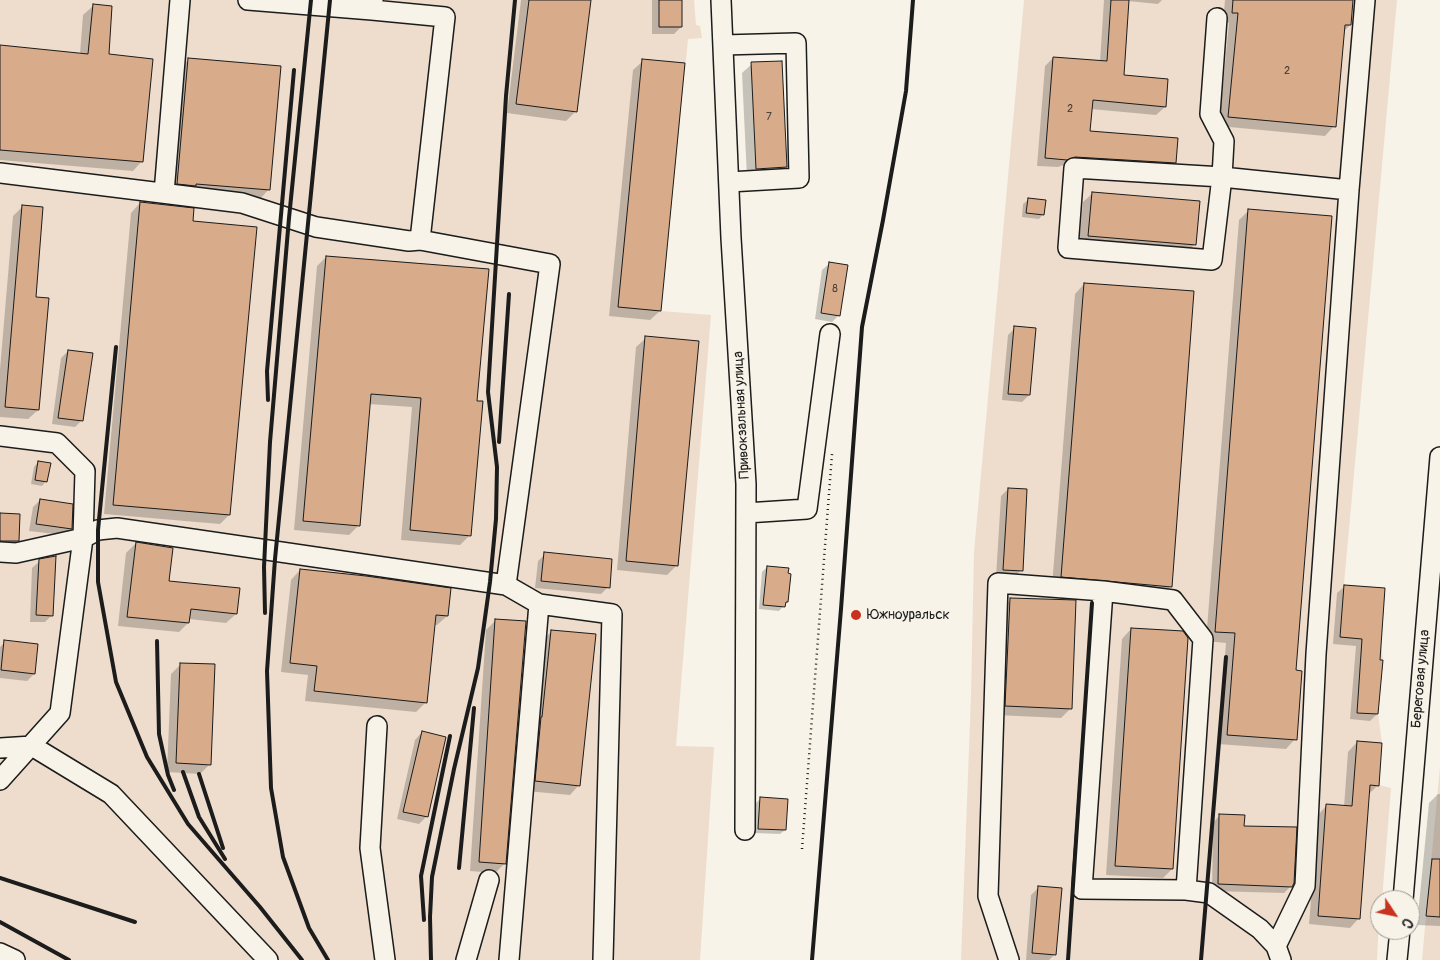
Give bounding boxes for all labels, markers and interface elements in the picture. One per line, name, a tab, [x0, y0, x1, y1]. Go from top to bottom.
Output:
house number: 2	[1284, 64, 1290, 78]
house number: 2	[1067, 102, 1073, 116]
house number: 7	[766, 110, 772, 124]
house number: 8	[832, 282, 838, 296]
street label: Привокзальная улица	[730, 351, 754, 479]
place label: Южноуральск	[867, 607, 950, 623]
marker: Южноуральск	[849, 608, 863, 622]
street label: Береговая улица	[1408, 629, 1434, 729]
north arrow	[1370, 890, 1420, 940]
text: С	[1398, 915, 1416, 931]

